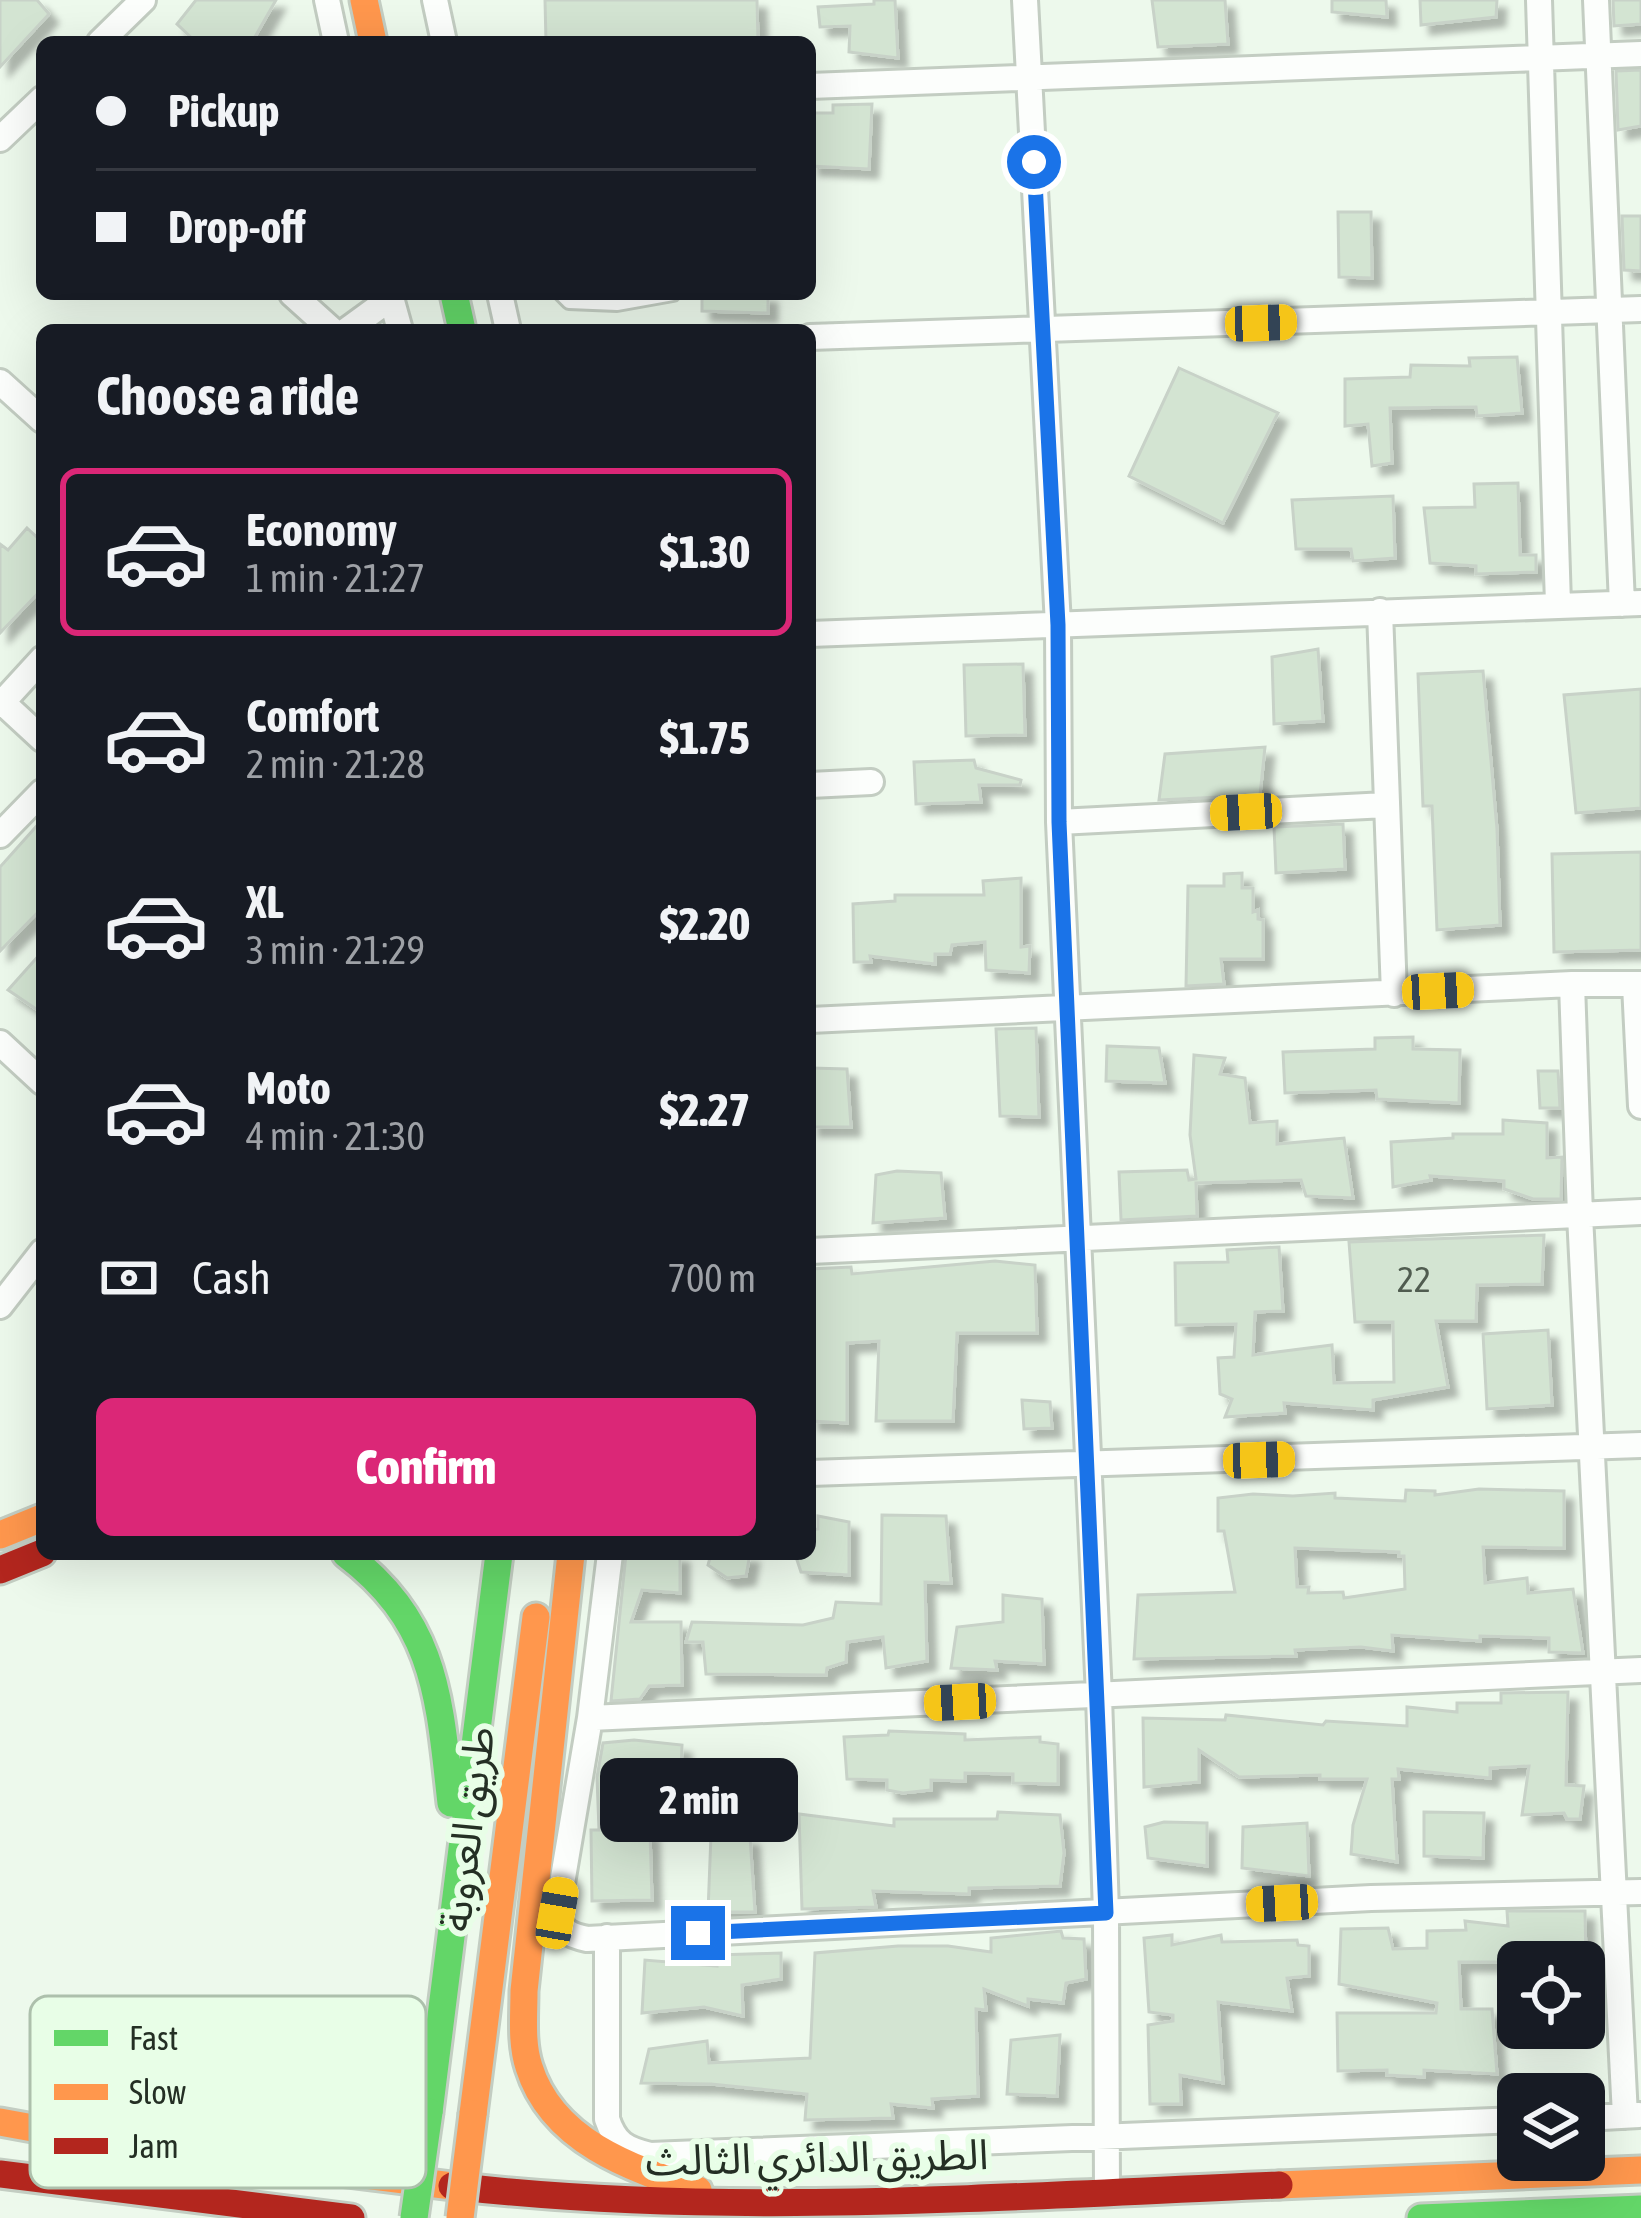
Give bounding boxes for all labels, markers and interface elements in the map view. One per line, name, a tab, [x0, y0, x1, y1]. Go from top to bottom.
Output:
text: Pickup	[168, 85, 279, 137]
route start	[1007, 135, 1061, 189]
text: Drop-off	[168, 201, 306, 253]
car	[1224, 304, 1298, 342]
text: Choose a ride	[96, 365, 359, 426]
icon: car	[102, 498, 210, 606]
text: Economy	[246, 504, 397, 556]
text: $1.30	[660, 526, 750, 578]
text: 1 min · 21:27	[246, 556, 425, 600]
icon: car	[102, 684, 210, 792]
text: Comfort	[246, 690, 379, 742]
text: $1.75	[660, 712, 750, 764]
text: 2 min · 21:28	[246, 742, 425, 786]
car	[1209, 792, 1283, 832]
icon: car	[102, 870, 210, 978]
text: XL	[246, 876, 284, 928]
text: $2.20	[660, 898, 750, 950]
text: 3 min · 21:29	[246, 928, 425, 972]
car	[1401, 971, 1475, 1011]
icon: car	[102, 1056, 210, 1164]
text: Moto	[246, 1062, 331, 1114]
text: $2.27	[660, 1084, 750, 1136]
text: 4 min · 21:30	[246, 1114, 425, 1158]
icon: cash	[96, 1245, 162, 1311]
text: Cash	[192, 1252, 271, 1304]
text: 700 m	[668, 1256, 756, 1300]
house number: 22	[1397, 1258, 1431, 1300]
button: Confirm	[96, 1398, 756, 1536]
car	[1222, 1441, 1296, 1479]
car	[923, 1682, 997, 1722]
street label: طريق العروبة	[431, 1724, 505, 1934]
callout: 2 min	[599, 1759, 797, 1843]
text: 2 min	[659, 1778, 739, 1822]
car	[533, 1874, 581, 1952]
car	[1245, 1883, 1319, 1923]
route end	[671, 1906, 725, 1960]
map controls	[1497, 1941, 1605, 2181]
button: locate	[1497, 1941, 1605, 2049]
legend	[30, 1996, 426, 2188]
text: Fast	[129, 2019, 178, 2057]
text: Slow	[129, 2073, 186, 2111]
button: layers	[1497, 2073, 1605, 2181]
text: Jam	[129, 2127, 179, 2165]
street label: الطريق الدائري الثالث	[645, 2130, 989, 2193]

